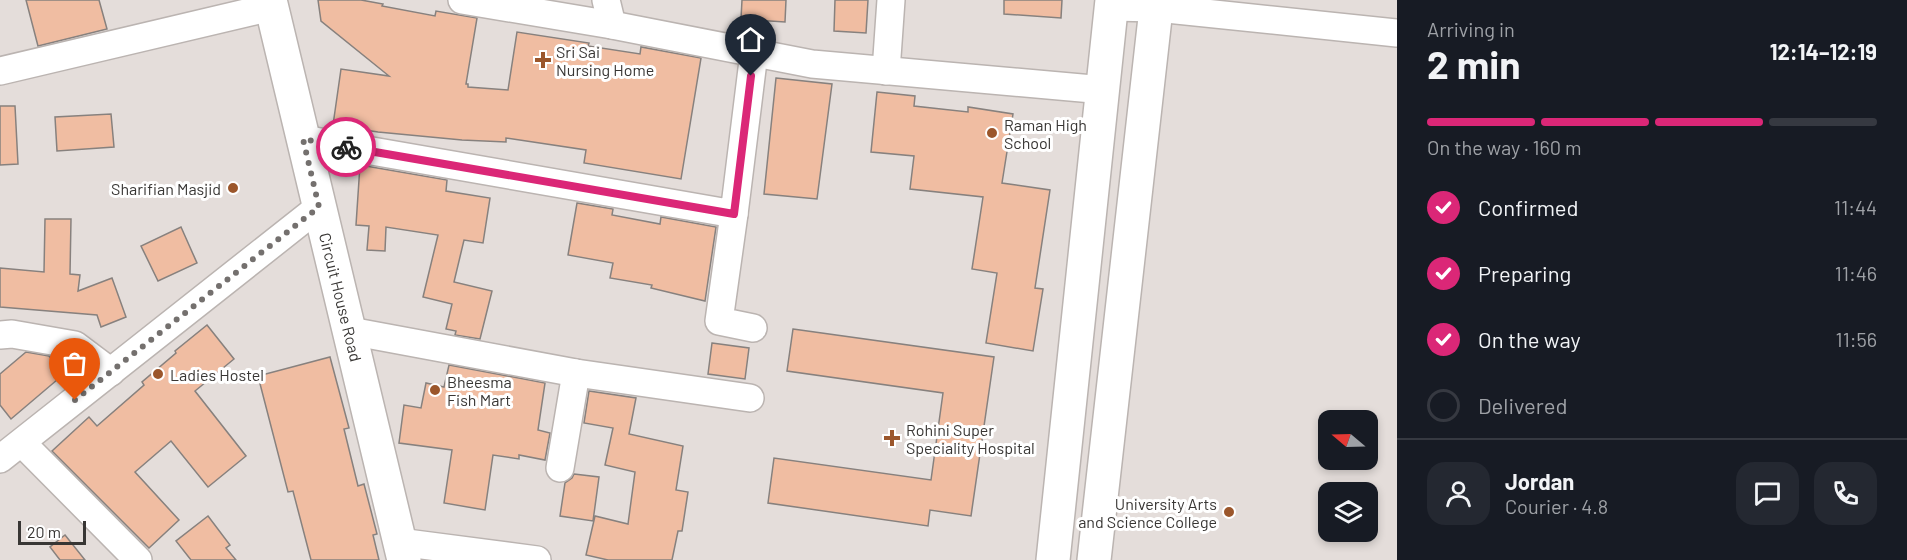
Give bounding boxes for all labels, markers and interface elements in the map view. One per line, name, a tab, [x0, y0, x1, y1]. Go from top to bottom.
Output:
pin	[725, 14, 776, 76]
text: Arriving in	[1427, 17, 1515, 41]
icon: home	[734, 23, 767, 56]
text: 12:14–12:19	[1770, 38, 1877, 64]
text: 2 min	[1427, 40, 1520, 87]
place label: Sri Sai Nursing Home	[556, 42, 654, 79]
marker: Sri Sai Nursing Home	[534, 51, 552, 69]
place label: Raman High School	[1004, 115, 1087, 152]
courier	[316, 117, 376, 177]
marker: Raman High School	[985, 126, 999, 140]
icon: bike	[330, 131, 363, 164]
text: On the way · 160 m	[1427, 135, 1582, 159]
place label: Sharifian Masjid	[111, 179, 221, 198]
marker: Sharifian Masjid	[226, 181, 240, 195]
icon: check	[1427, 191, 1460, 224]
text: Confirmed	[1478, 194, 1578, 220]
text: 11:44	[1834, 195, 1877, 219]
street label: Circuit House Road	[316, 231, 366, 363]
icon: check	[1427, 257, 1460, 290]
text: Preparing	[1478, 260, 1571, 286]
text: 11:46	[1835, 261, 1877, 285]
icon: check	[1427, 323, 1460, 356]
text: On the way	[1478, 326, 1581, 352]
text: 11:56	[1836, 327, 1877, 351]
pin	[49, 338, 100, 400]
icon: bag	[58, 347, 91, 380]
place label: Ladies Hostel	[170, 365, 264, 384]
marker: Ladies Hostel	[151, 367, 165, 381]
place label: Bheesma Fish Mart	[447, 372, 512, 409]
marker: Bheesma Fish Mart	[428, 383, 442, 397]
text: Delivered	[1478, 392, 1567, 418]
north arrow	[1318, 410, 1378, 470]
map controls	[1318, 410, 1378, 542]
place label: Rohini Super Speciality Hospital	[906, 420, 1035, 457]
marker: Rohini Super Speciality Hospital	[883, 429, 901, 447]
button: person	[1427, 462, 1490, 525]
button: chat	[1736, 462, 1799, 525]
button: phone	[1814, 462, 1877, 525]
text: Jordan	[1505, 468, 1574, 494]
button: layers	[1318, 482, 1378, 542]
place label: University Arts and Science College	[1078, 494, 1217, 531]
text: Courier · 4.8	[1505, 494, 1608, 518]
marker: University Arts and Science College	[1222, 505, 1236, 519]
scale bar	[18, 518, 86, 546]
text: 20 m	[27, 522, 61, 541]

